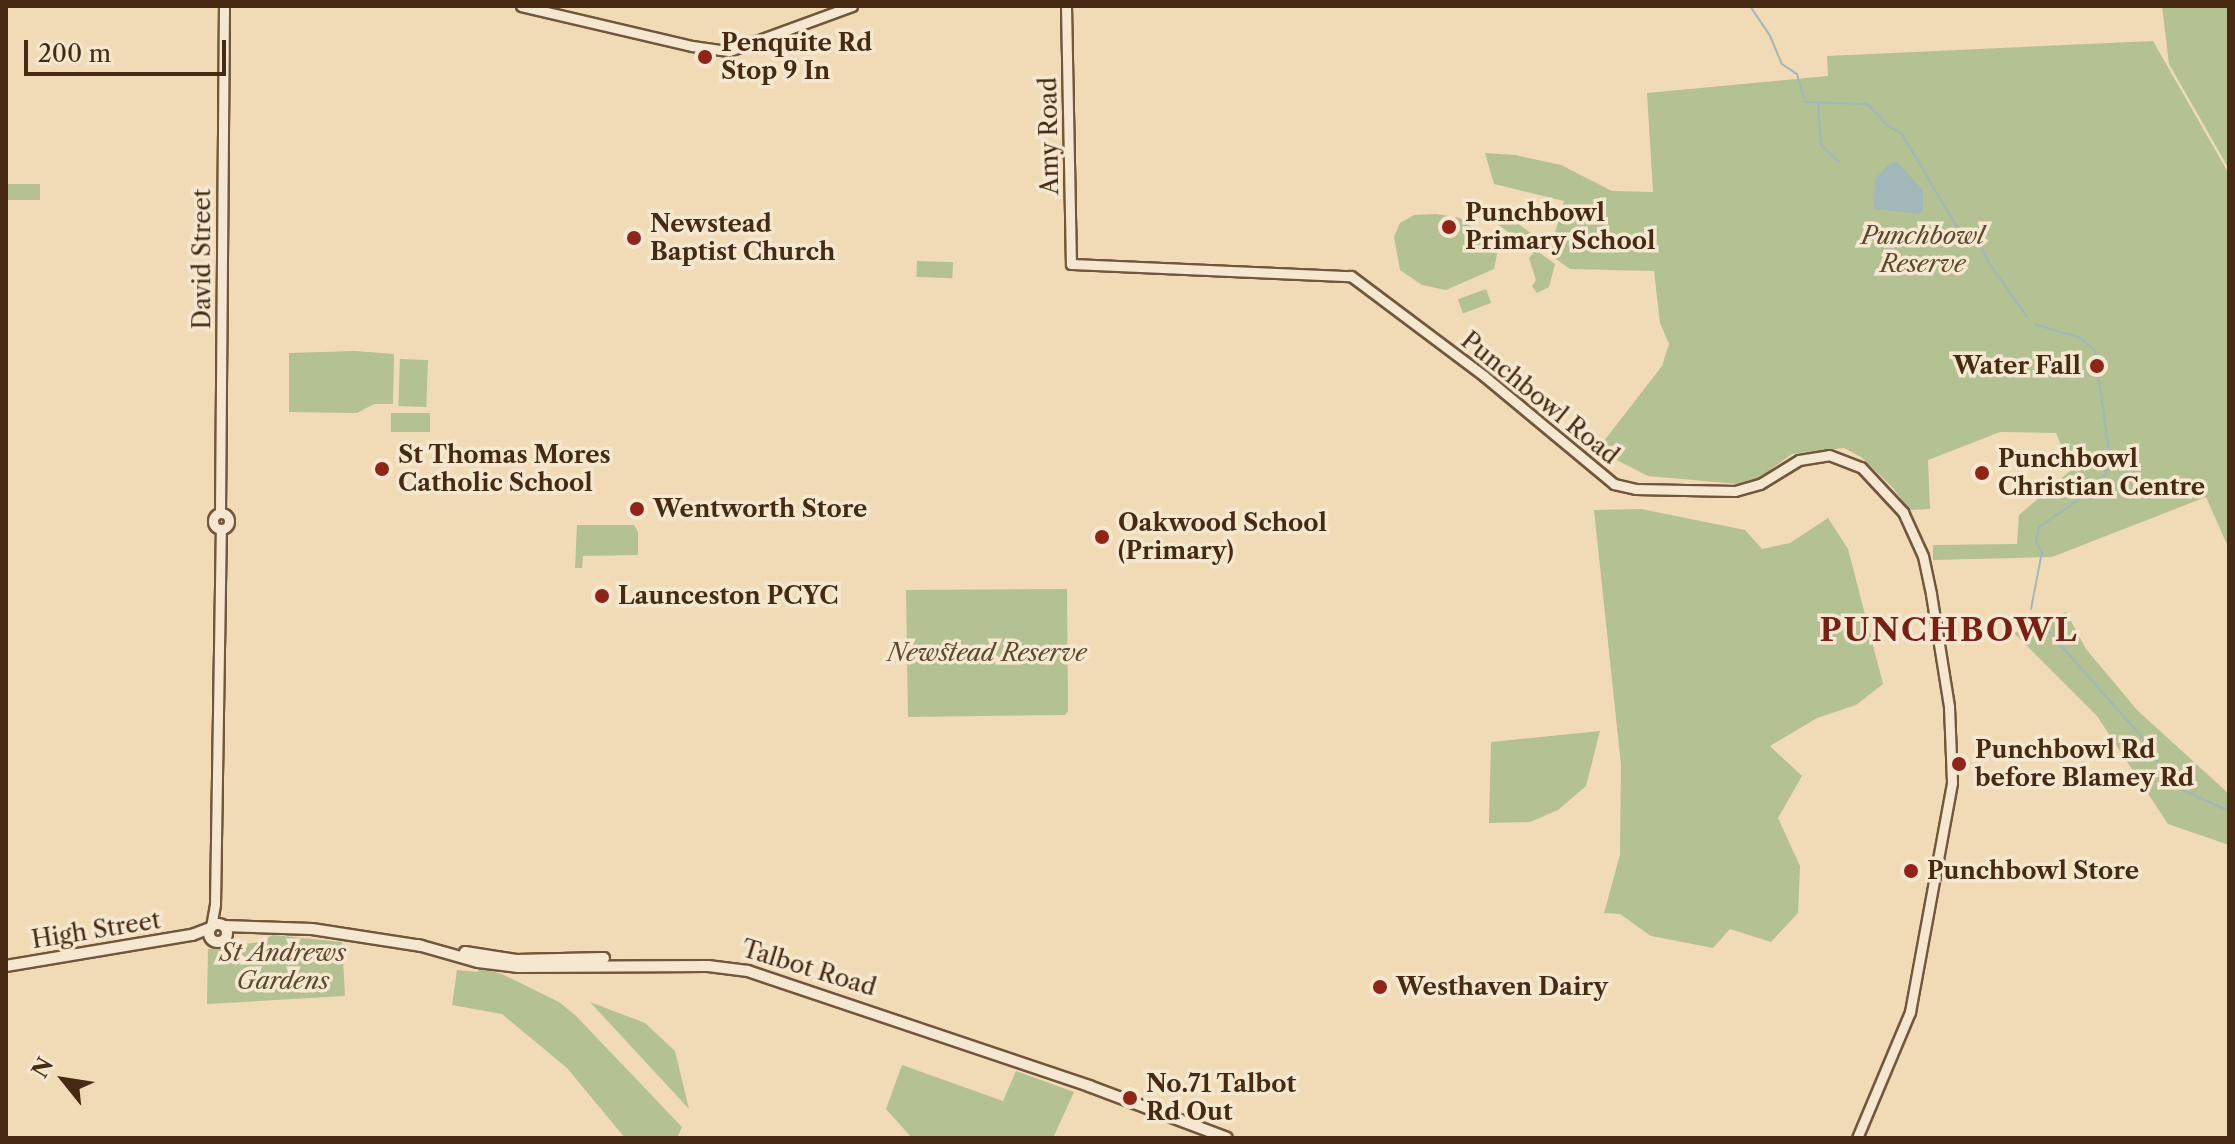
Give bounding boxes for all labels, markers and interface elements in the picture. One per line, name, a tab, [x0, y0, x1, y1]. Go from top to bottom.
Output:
scale bar	[28, 24, 230, 74]
place label: Penquite Rd Stop 9 In	[721, 29, 872, 85]
text: 200 m	[38, 39, 111, 68]
marker: Penquite Rd Stop 9 In	[696, 48, 714, 66]
street label: Amy Road	[1034, 76, 1064, 196]
street label: David Street	[188, 189, 216, 329]
place label: Punchbowl Primary School	[1465, 199, 1656, 255]
place label: Newstead Baptist Church	[650, 210, 835, 266]
marker: Punchbowl Primary School	[1440, 218, 1458, 236]
park label: Punchbowl Reserve	[1861, 222, 1985, 278]
marker: Newstead Baptist Church	[625, 229, 643, 247]
street label: Punchbowl Road	[1455, 326, 1625, 470]
place label: Water Fall	[1953, 352, 2081, 380]
marker: Water Fall	[2088, 357, 2106, 375]
place label: St Thomas Mores Catholic School	[398, 441, 611, 497]
place label: Punchbowl Christian Centre	[1998, 445, 2205, 501]
marker: St Thomas Mores Catholic School	[373, 460, 391, 478]
marker: Punchbowl Christian Centre	[1973, 464, 1991, 482]
place label: Wentworth Store	[653, 495, 867, 523]
marker: Wentworth Store	[628, 500, 646, 518]
place label: Oakwood School (Primary)	[1118, 509, 1327, 565]
marker: Oakwood School (Primary)	[1093, 528, 1111, 546]
place label: Launceston PCYC	[618, 582, 839, 610]
marker: Launceston PCYC	[593, 587, 611, 605]
district label: PUNCHBOWL	[1819, 611, 2079, 649]
park label: Newstead Reserve	[887, 639, 1087, 667]
place label: Punchbowl Rd before Blamey Rd	[1975, 736, 2195, 792]
marker: Punchbowl Rd before Blamey Rd	[1950, 755, 1968, 773]
place label: Punchbowl Store	[1927, 857, 2139, 885]
marker: Punchbowl Store	[1902, 862, 1920, 880]
street label: High Street	[30, 906, 162, 954]
street label: Talbot Road	[738, 934, 880, 1002]
park label: St Andrews Gardens	[220, 939, 346, 995]
place label: Westhaven Dairy	[1396, 973, 1608, 1001]
marker: Westhaven Dairy	[1371, 978, 1389, 996]
north arrow	[24, 1040, 104, 1120]
text: N	[26, 1053, 59, 1083]
place label: No.71 Talbot Rd Out	[1146, 1070, 1297, 1126]
marker: No.71 Talbot Rd Out	[1121, 1089, 1139, 1107]

